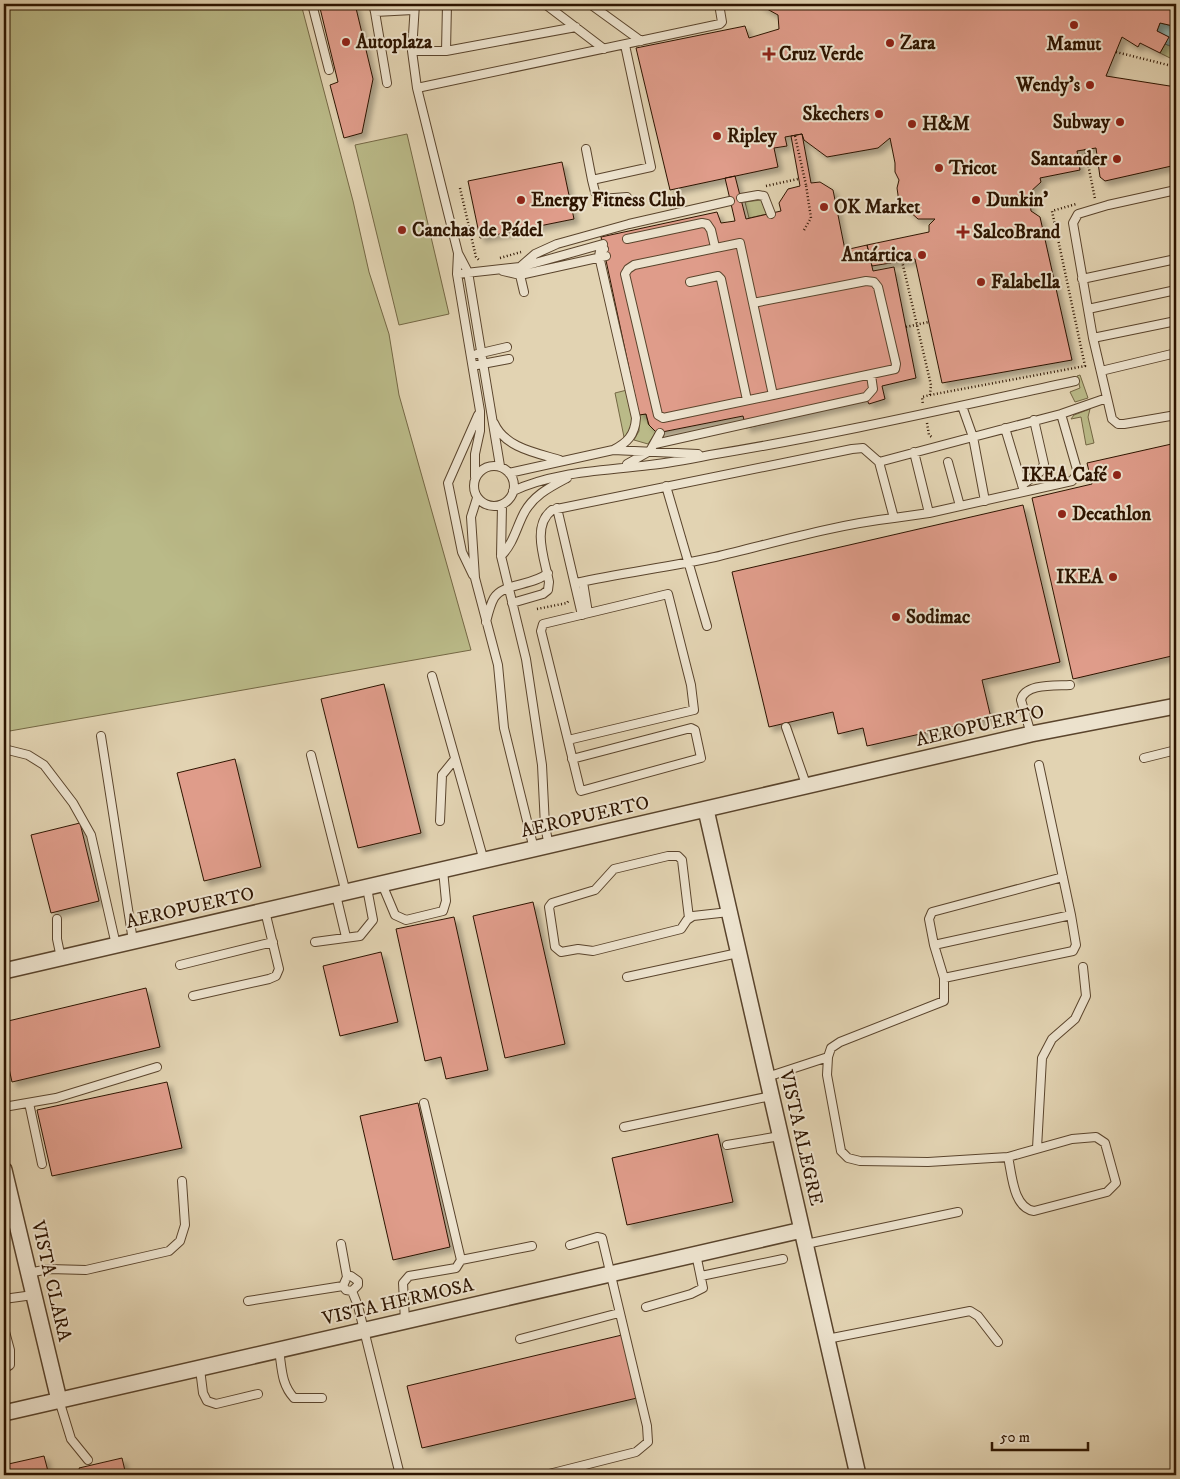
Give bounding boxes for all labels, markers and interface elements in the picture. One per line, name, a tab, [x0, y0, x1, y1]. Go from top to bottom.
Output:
marker: Mamut	[1068, 19, 1080, 31]
place label: Autoplaza	[355, 31, 433, 54]
place label: Zara	[900, 32, 936, 55]
place label: Mamut	[1047, 33, 1102, 56]
marker: Autoplaza	[340, 36, 352, 48]
marker: Zara	[884, 37, 896, 49]
place label: Cruz Verde	[779, 43, 863, 66]
marker: Cruz Verde	[763, 48, 775, 60]
place label: Wendy's	[1015, 74, 1081, 97]
marker: Wendy's	[1084, 79, 1096, 91]
place label: Skechers	[803, 103, 870, 126]
marker: Skechers	[873, 108, 885, 120]
place label: Subway	[1053, 111, 1111, 134]
place label: H&M	[922, 113, 970, 136]
marker: Subway	[1114, 116, 1126, 128]
marker: H&M	[906, 118, 918, 130]
place label: Ripley	[727, 125, 777, 148]
marker: Ripley	[711, 130, 723, 142]
place label: Santander	[1031, 148, 1108, 171]
marker: Santander	[1111, 153, 1123, 165]
place label: Tricot	[948, 157, 998, 180]
marker: Tricot	[933, 162, 945, 174]
place label: Energy Fitness Club	[531, 189, 685, 212]
place label: Dunkin'	[986, 189, 1048, 212]
marker: Energy Fitness Club	[515, 194, 527, 206]
marker: Dunkin'	[970, 194, 982, 206]
place label: OK Market	[834, 196, 921, 219]
marker: OK Market	[818, 201, 830, 213]
place label: Canchas de Pádel	[412, 219, 543, 242]
place label: SalcoBrand	[973, 221, 1061, 244]
marker: Canchas de Pádel	[396, 224, 408, 236]
marker: SalcoBrand	[957, 226, 969, 238]
place label: Antártica	[841, 244, 913, 267]
marker: Antártica	[916, 249, 928, 261]
place label: Falabella	[991, 271, 1061, 294]
marker: Falabella	[975, 276, 987, 288]
place label: IKEA Café	[1022, 464, 1108, 487]
marker: IKEA Café	[1111, 469, 1123, 481]
place label: Decathlon	[1072, 503, 1152, 526]
marker: Decathlon	[1056, 508, 1068, 520]
place label: IKEA	[1056, 566, 1104, 589]
marker: IKEA	[1107, 571, 1119, 583]
place label: Sodimac	[906, 606, 970, 629]
marker: Sodimac	[890, 611, 902, 623]
street label: AEROPUERTO	[914, 700, 1046, 752]
street label: AEROPUERTO	[519, 791, 651, 843]
street label: AEROPUERTO	[124, 882, 256, 934]
street label: VISTA ALEGRE	[774, 1067, 828, 1208]
street label: VISTA CLARA	[26, 1217, 76, 1345]
street label: VISTA HERMOSA	[319, 1273, 477, 1331]
scale bar	[992, 1419, 1089, 1451]
text: 50 m	[1000, 1428, 1030, 1447]

